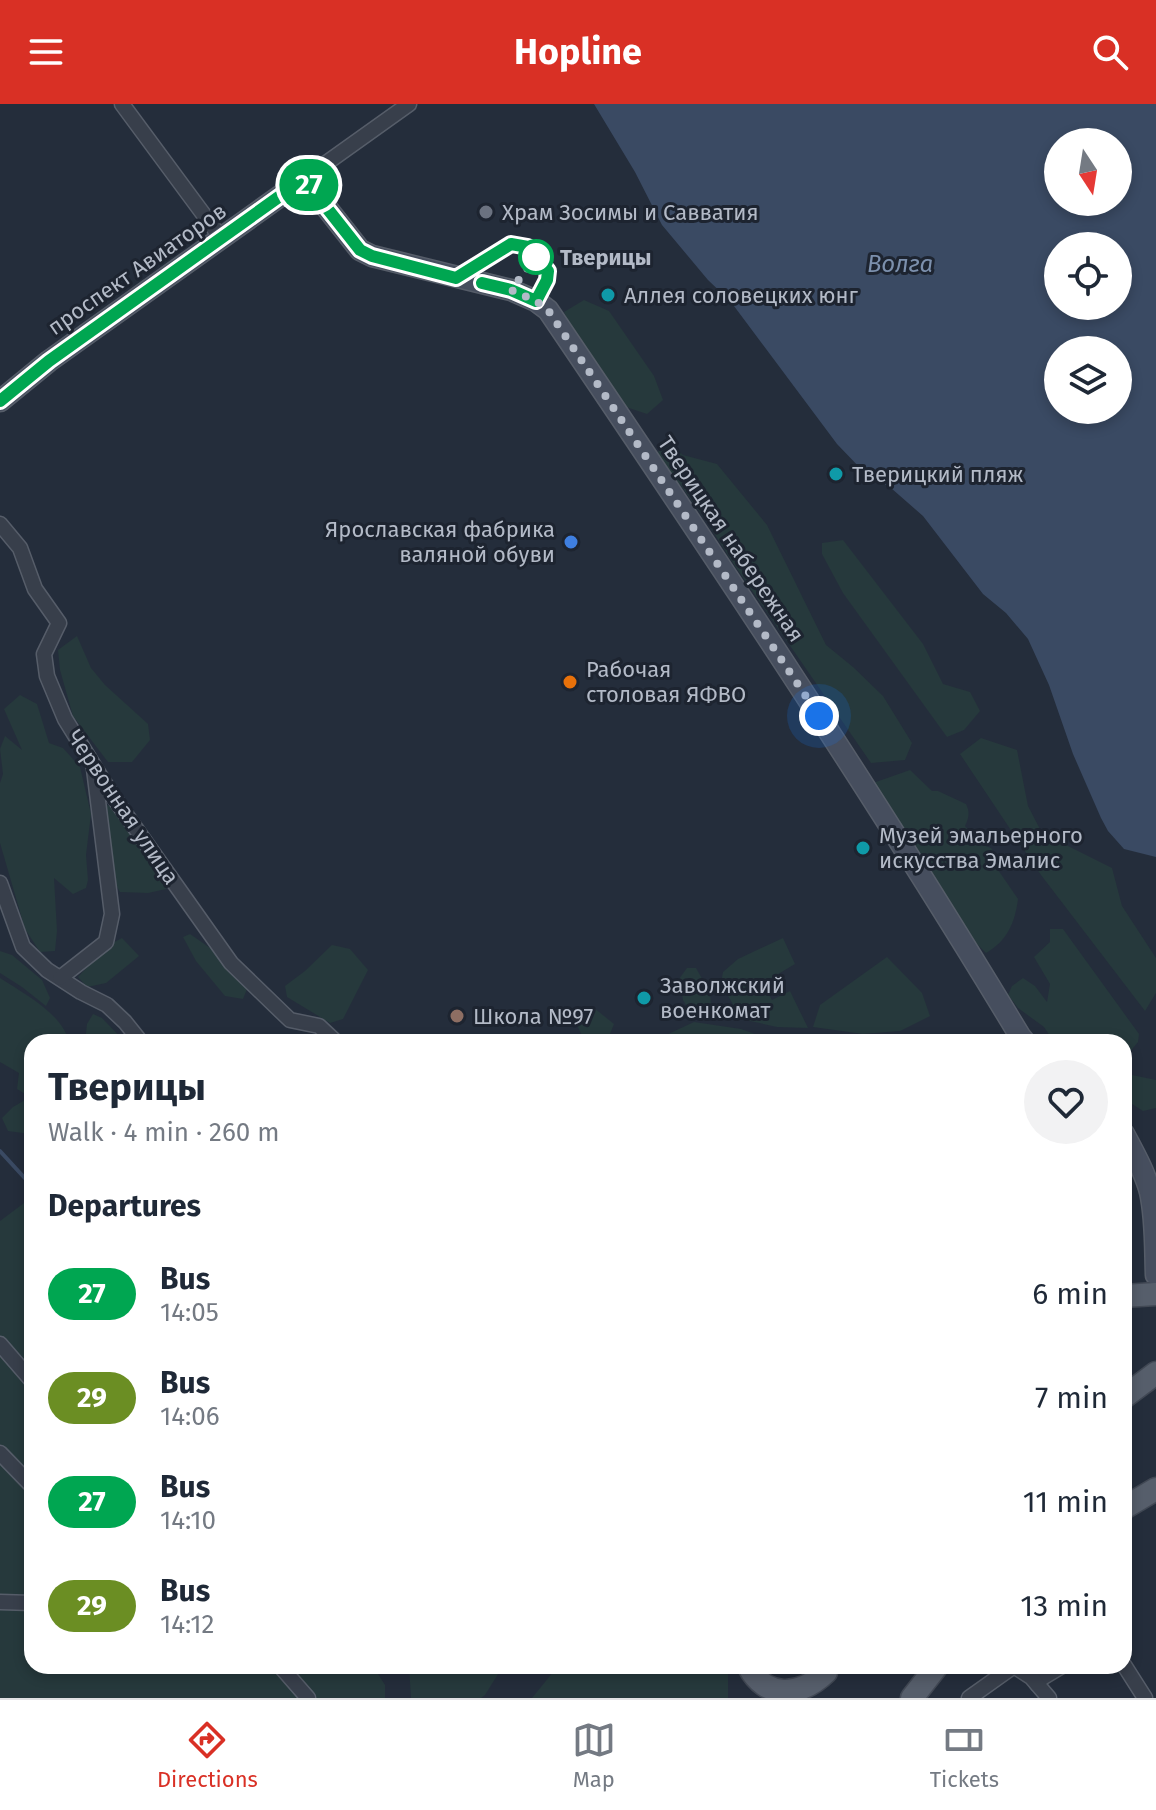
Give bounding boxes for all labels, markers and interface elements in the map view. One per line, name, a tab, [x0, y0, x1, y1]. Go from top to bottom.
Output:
icon: menu	[24, 30, 68, 74]
text: Hopline	[514, 30, 642, 74]
icon: search	[1088, 30, 1132, 74]
north arrow	[1044, 128, 1132, 216]
map controls	[1044, 128, 1132, 424]
line badge: 27	[273, 159, 345, 211]
text: 27	[295, 168, 323, 201]
street label: проспект Авиаторов	[42, 197, 232, 341]
place label: Храм Зосимы и Савватия	[502, 199, 759, 226]
marker: Храм Зосимы и Савватия	[477, 203, 495, 221]
button: locate	[1044, 232, 1132, 320]
marker: Тверицы	[519, 240, 553, 274]
place label: Тверицы	[560, 244, 651, 271]
water label: Волга	[867, 250, 933, 278]
place label: Аллея соловецких юнг	[624, 282, 859, 309]
marker: Аллея соловецких юнг	[599, 286, 617, 304]
button: layers	[1044, 336, 1132, 424]
street label: Тверицкая набережная	[652, 431, 810, 647]
place label: Тверицкий пляж	[852, 461, 1024, 488]
marker: Тверицкий пляж	[827, 465, 845, 483]
place label: Ярославская фабрика валяной обуви	[325, 516, 555, 568]
marker: Ярославская фабрика валяной обуви	[562, 533, 580, 551]
place label: Рабочая столовая ЯФВО	[586, 656, 746, 708]
marker: Рабочая столовая ЯФВО	[561, 673, 579, 691]
your location	[799, 696, 839, 736]
street label: Червонная улица	[61, 724, 185, 890]
place label: Музей эмальерного искусства Эмалис	[879, 822, 1083, 874]
marker: Музей эмальерного искусства Эмалис	[854, 839, 872, 857]
place label: Заволжский военкомат	[660, 972, 785, 1024]
marker: Заволжский военкомат	[635, 989, 653, 1007]
place label: Школа №97	[473, 1003, 594, 1030]
marker: Школа №97	[448, 1007, 466, 1025]
button: heart	[1024, 1060, 1108, 1144]
text: Тверицы	[48, 1064, 206, 1110]
text: Walk · 4 min · 260 m	[48, 1117, 280, 1148]
text: Departures	[48, 1188, 201, 1224]
text: Bus	[160, 1261, 210, 1297]
text: 6 min	[1032, 1276, 1108, 1312]
text: 27	[78, 1277, 106, 1310]
text: 14:05	[160, 1297, 219, 1328]
text: Bus	[160, 1365, 210, 1401]
text: 7 min	[1035, 1380, 1108, 1416]
text: 29	[77, 1381, 107, 1414]
text: 14:06	[160, 1401, 220, 1432]
text: Bus	[160, 1469, 210, 1505]
text: 11 min	[1023, 1484, 1108, 1520]
text: 27	[78, 1485, 106, 1518]
text: 14:10	[160, 1505, 216, 1536]
text: Bus	[160, 1573, 210, 1609]
text: 13 min	[1020, 1588, 1108, 1624]
text: 29	[77, 1589, 107, 1622]
text: 14:12	[160, 1609, 214, 1640]
tab: Directions	[157, 1718, 258, 1793]
tab: Map	[572, 1718, 616, 1793]
tab: Tickets	[930, 1718, 999, 1793]

